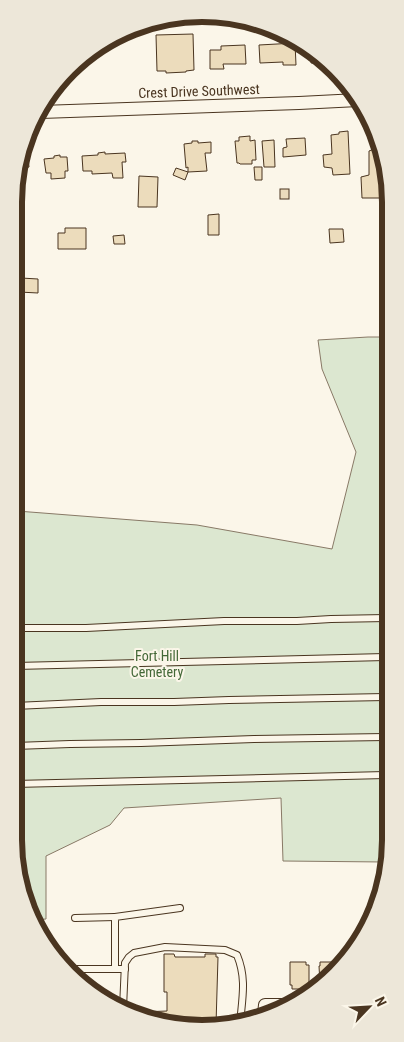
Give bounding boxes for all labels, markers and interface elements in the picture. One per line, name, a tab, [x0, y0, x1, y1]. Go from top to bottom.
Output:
street label: Crest Drive Southwest	[138, 81, 260, 101]
park label: Fort Hill Cemetery	[131, 648, 183, 680]
north arrow	[344, 982, 394, 1032]
text: N	[372, 994, 390, 1009]

